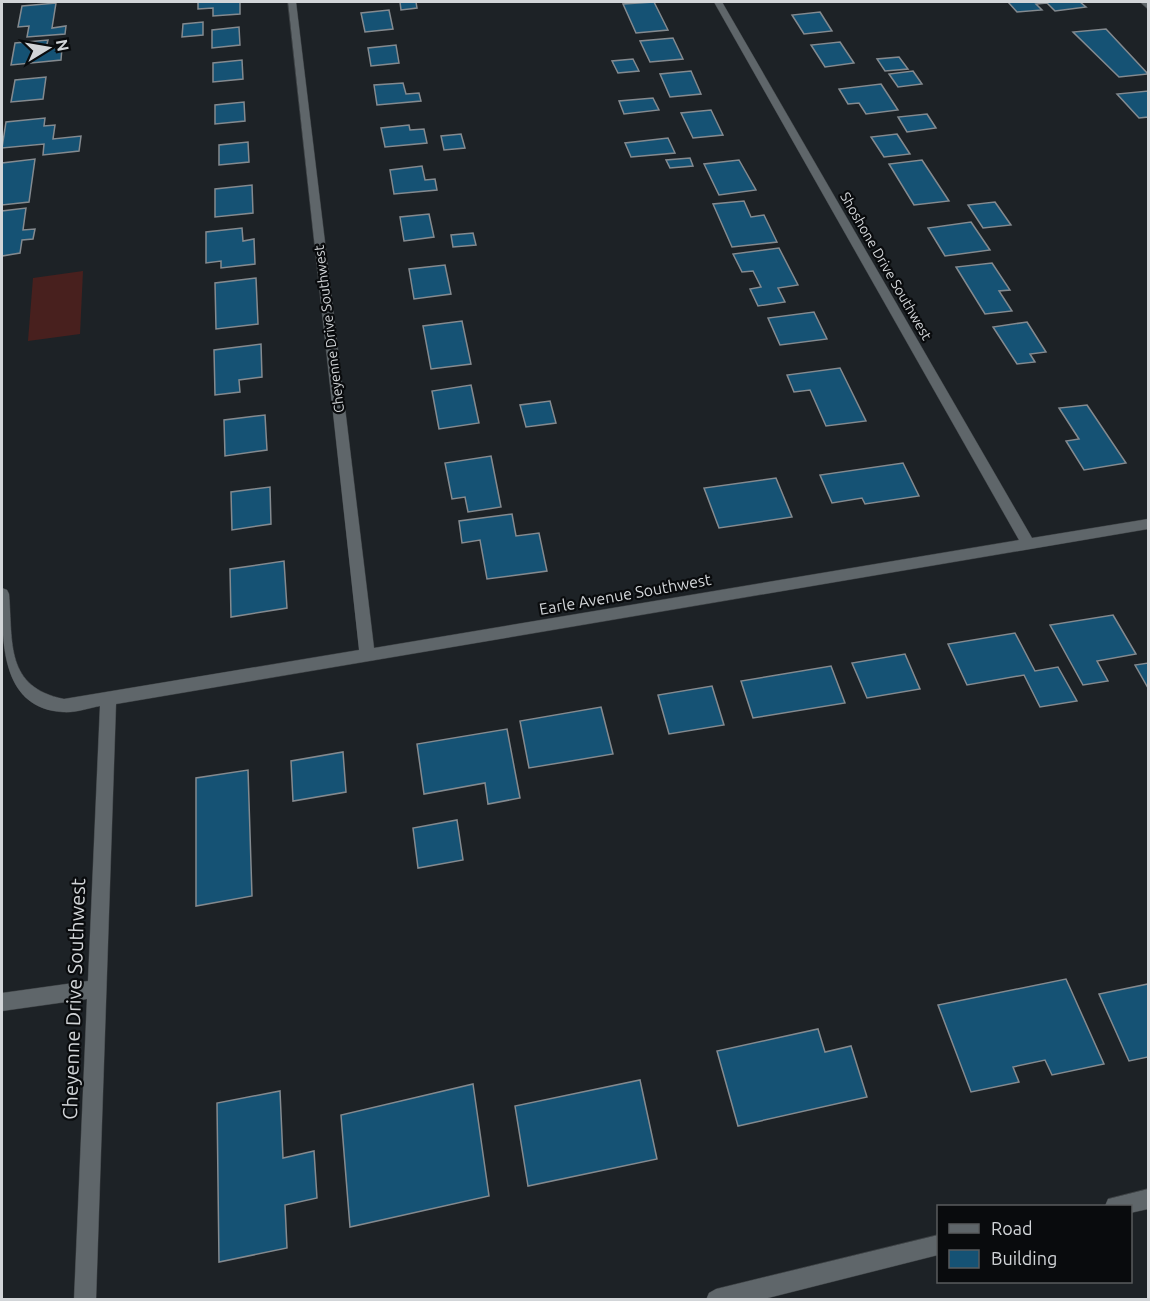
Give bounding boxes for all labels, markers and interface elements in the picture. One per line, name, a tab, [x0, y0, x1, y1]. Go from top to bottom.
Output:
north arrow	[18, 18, 78, 78]
text: N	[53, 38, 73, 53]
street label: Shoshone Drive Southwest	[837, 189, 935, 343]
street label: Cheyenne Drive Southwest	[311, 244, 347, 414]
street label: Earle Avenue Southwest	[538, 570, 713, 618]
street label: Cheyenne Drive Southwest	[58, 878, 89, 1120]
legend	[937, 1205, 1132, 1283]
text: Road	[991, 1218, 1033, 1238]
text: Building	[991, 1248, 1057, 1268]

